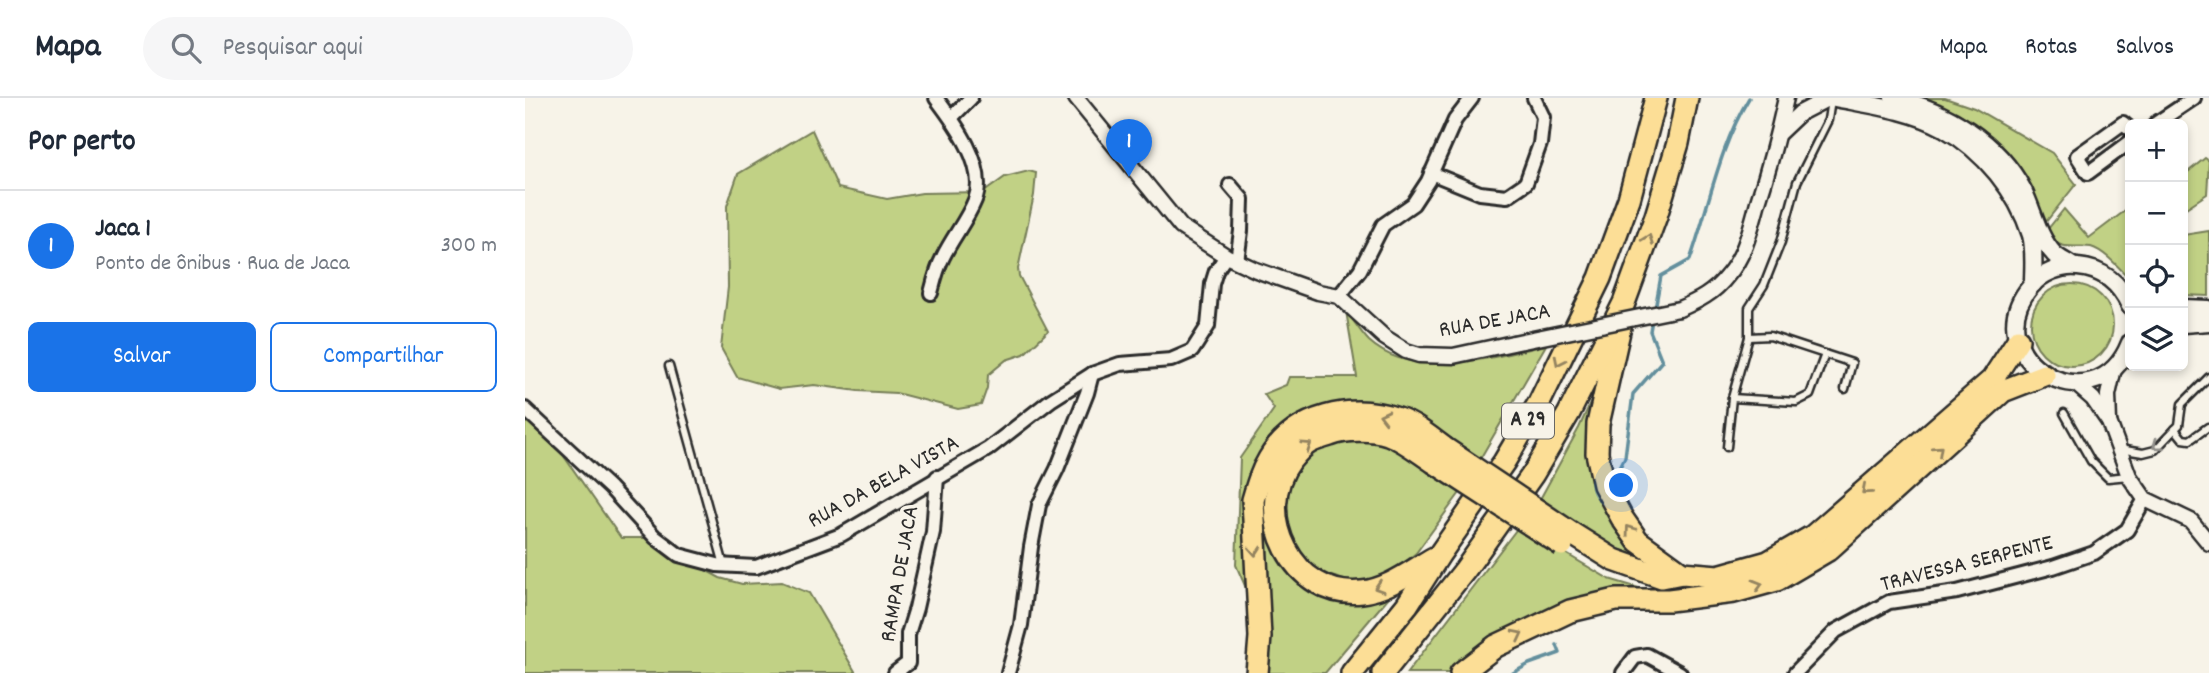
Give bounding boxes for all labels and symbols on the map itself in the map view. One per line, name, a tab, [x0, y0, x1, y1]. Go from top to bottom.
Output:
pin: 1	[1106, 119, 1152, 177]
one-way arrow	[1639, 233, 1653, 245]
street label: RUA DE JACA	[1437, 296, 1553, 348]
one-way arrow	[1554, 354, 1568, 366]
road number: A 29	[1502, 404, 1554, 438]
one-way arrow	[1378, 410, 1390, 424]
street label: RUA DA BELA VISTA	[802, 428, 966, 538]
one-way arrow	[2153, 437, 2165, 449]
one-way arrow	[1299, 442, 1312, 455]
one-way arrow	[1930, 446, 1943, 458]
your location	[1604, 468, 1638, 502]
one-way arrow	[1861, 482, 1874, 494]
street label: RAMPA DE JACA	[873, 503, 929, 645]
one-way arrow	[1626, 525, 1638, 538]
street label: TRAVESSA SERPENTE	[1878, 528, 2057, 602]
one-way arrow	[1247, 546, 1262, 557]
one-way arrow	[1373, 579, 1385, 593]
one-way arrow	[1752, 579, 1764, 594]
one-way arrow	[1510, 630, 1523, 643]

